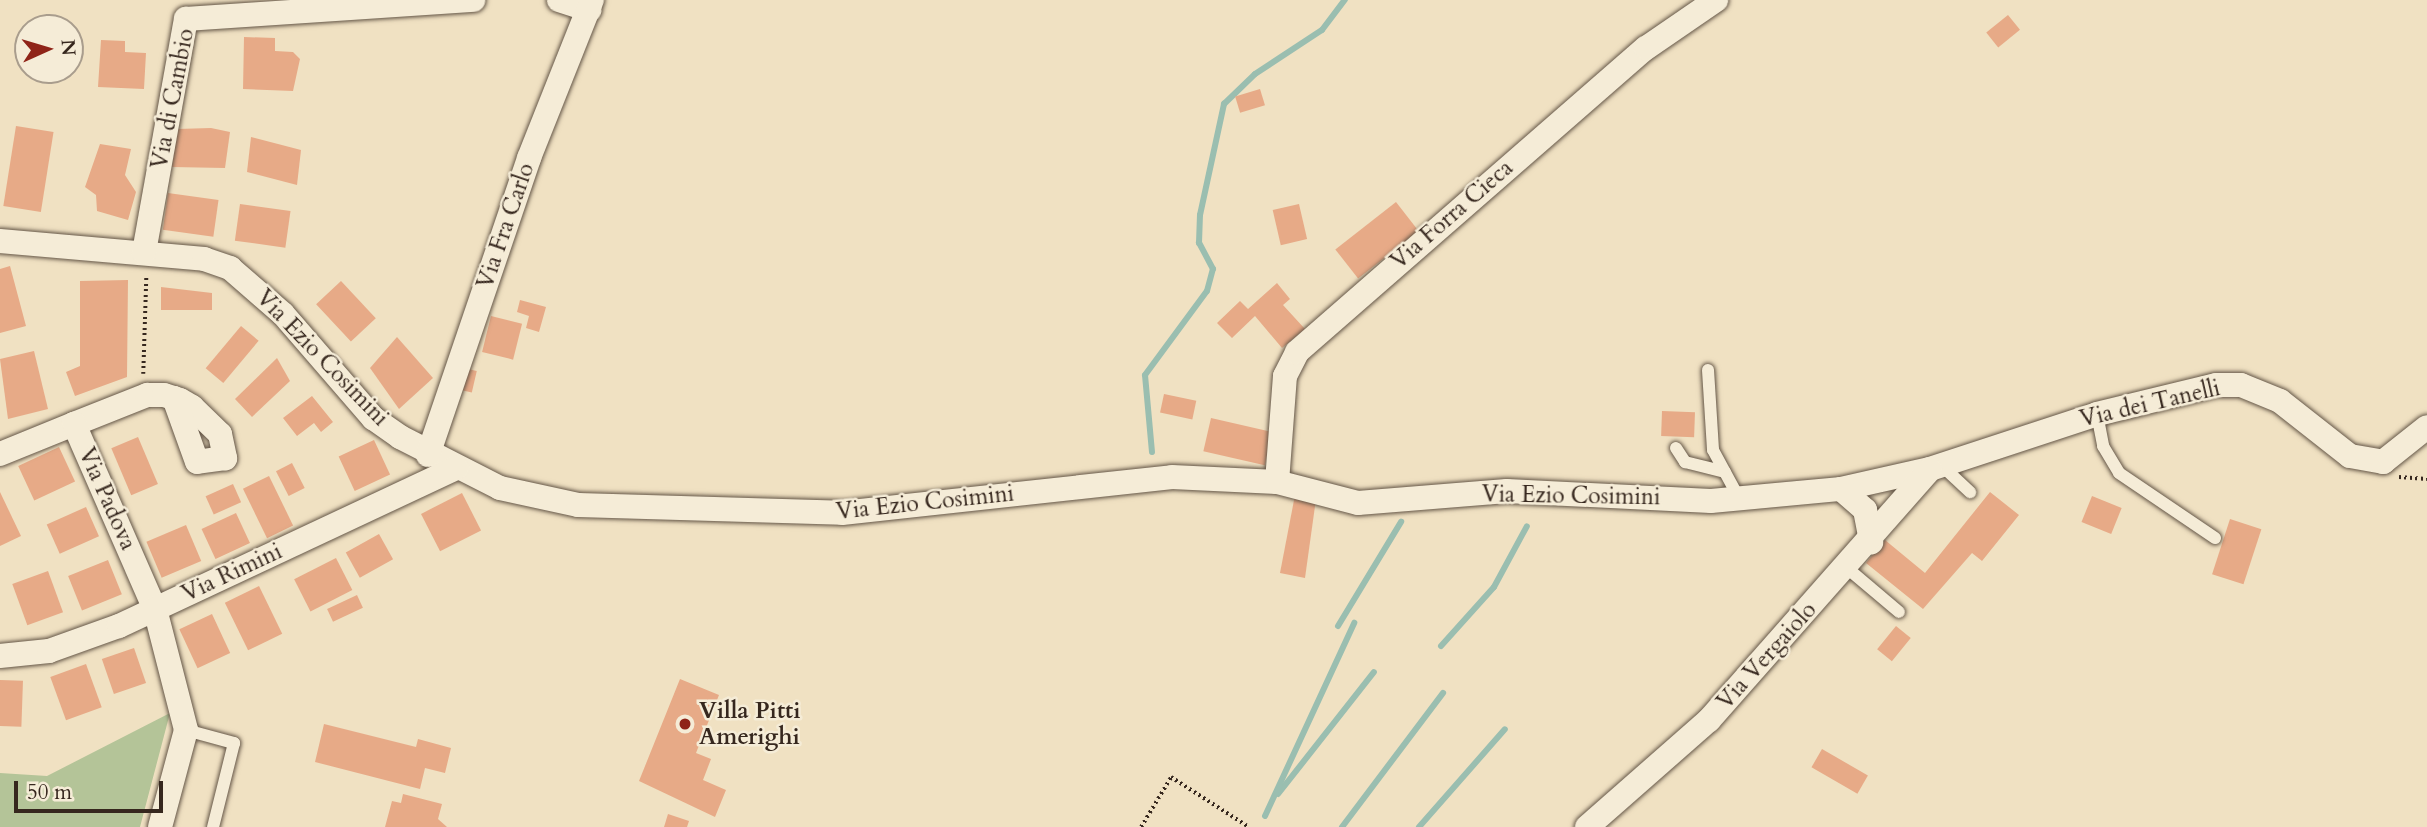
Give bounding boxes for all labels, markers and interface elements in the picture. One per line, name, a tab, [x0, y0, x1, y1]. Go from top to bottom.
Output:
north arrow	[14, 14, 84, 84]
street label: Via di Cambio	[146, 26, 200, 172]
text: N	[54, 39, 81, 57]
street label: Via Forra Cieca	[1385, 154, 1519, 276]
street label: Via Fra Carlo	[472, 159, 540, 293]
street label: Via Ezio Cosimini	[250, 284, 394, 432]
street label: Via dei Tanelli	[2077, 374, 2223, 434]
street label: Via Padova	[72, 443, 142, 555]
street label: Via Ezio Cosimini	[835, 480, 1015, 526]
street label: Via Ezio Cosimini	[1481, 481, 1661, 511]
street label: Via Rimini	[178, 538, 286, 608]
street label: Via Vergaiolo	[1711, 597, 1823, 715]
place label: Villa Pitti Amerighi	[699, 697, 800, 751]
marker: Villa Pitti Amerighi	[677, 716, 693, 732]
scale bar	[18, 768, 166, 812]
text: 50 m	[27, 778, 72, 807]

